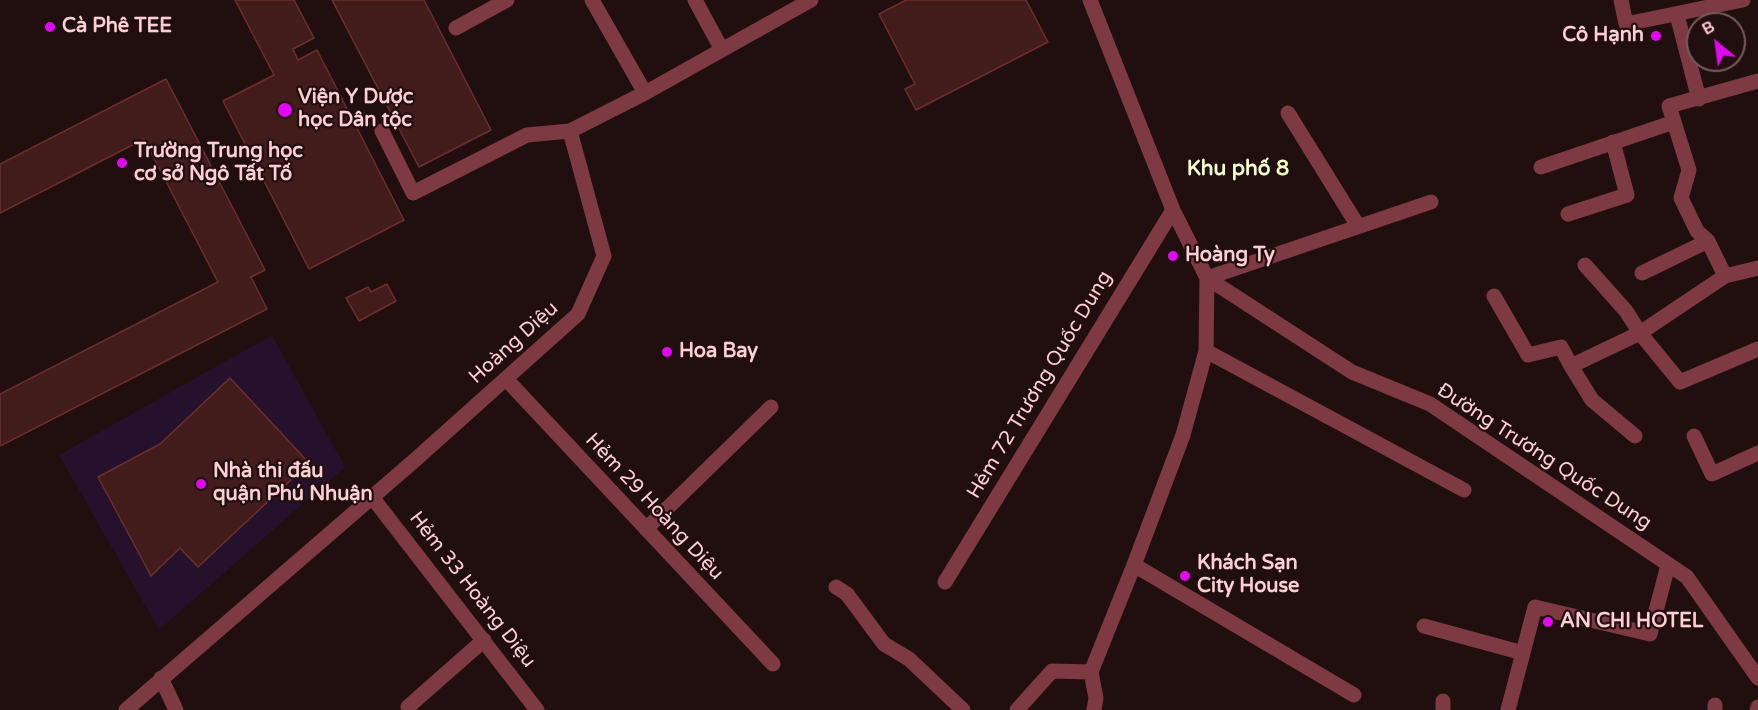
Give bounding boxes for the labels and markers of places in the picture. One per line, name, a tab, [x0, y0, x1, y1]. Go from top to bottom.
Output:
place label: Cà Phê TEE	[62, 15, 172, 39]
marker: Cà Phê TEE	[43, 20, 57, 34]
place label: Cô Hạnh	[1562, 24, 1644, 48]
marker: Cô Hạnh	[1649, 29, 1663, 43]
place label: Viện Y Dược học Dân tộc	[298, 86, 413, 133]
marker: Viện Y Dược học Dân tộc	[276, 101, 294, 119]
place label: Trường Trung học cơ sở Ngô Tất Tố	[134, 140, 303, 187]
marker: Trường Trung học cơ sở Ngô Tất Tố	[115, 156, 129, 170]
place label: Hoàng Ty	[1185, 244, 1275, 268]
marker: Hoàng Ty	[1166, 249, 1180, 263]
place label: Hoa Bay	[679, 340, 758, 364]
marker: Hoa Bay	[660, 345, 674, 359]
place label: Nhà thi đấu quận Phú Nhuận	[213, 460, 373, 507]
marker: Nhà thi đấu quận Phú Nhuận	[194, 477, 208, 491]
place label: Khách Sạn City House	[1197, 552, 1299, 599]
marker: Khách Sạn City House	[1178, 569, 1192, 583]
place label: AN CHI HOTEL	[1560, 610, 1703, 634]
marker: AN CHI HOTEL	[1541, 615, 1555, 629]

